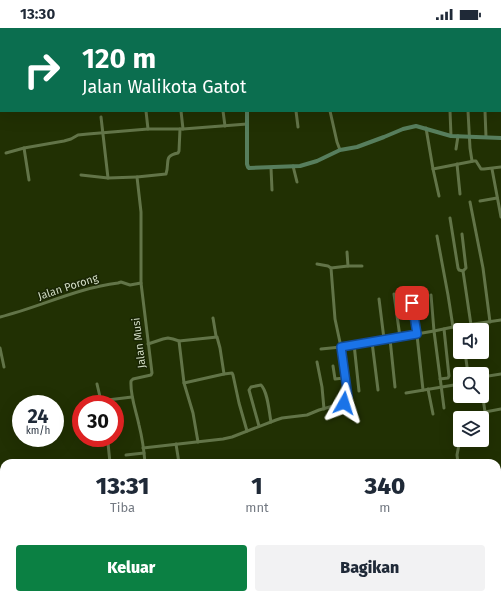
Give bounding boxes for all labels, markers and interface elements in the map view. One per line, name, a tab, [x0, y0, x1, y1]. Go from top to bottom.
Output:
text: 13:30	[20, 5, 55, 23]
text: 120 m	[82, 42, 156, 75]
icon: right	[16, 44, 68, 96]
text: Jalan Walikota Gatot	[82, 76, 247, 98]
street label: Jalan Porong	[36, 271, 100, 303]
pin	[395, 286, 429, 320]
icon: arrive	[401, 292, 423, 314]
street label: Jalan Musi	[129, 317, 149, 369]
map controls	[453, 323, 489, 447]
button: sound	[453, 323, 489, 359]
button: search	[453, 367, 489, 403]
position arrow	[323, 382, 365, 424]
speed limit sign: 30	[72, 395, 124, 447]
text: 24	[27, 404, 49, 428]
button: layers	[453, 411, 489, 447]
text: km/h	[26, 425, 50, 437]
text: 13:31	[96, 472, 149, 500]
text: 1	[251, 472, 263, 500]
text: 340	[365, 472, 405, 500]
text: Tiba	[110, 500, 135, 515]
text: mnt	[245, 500, 269, 515]
text: m	[379, 500, 390, 515]
button: Keluar	[16, 545, 247, 591]
button: Bagikan	[255, 545, 485, 591]

